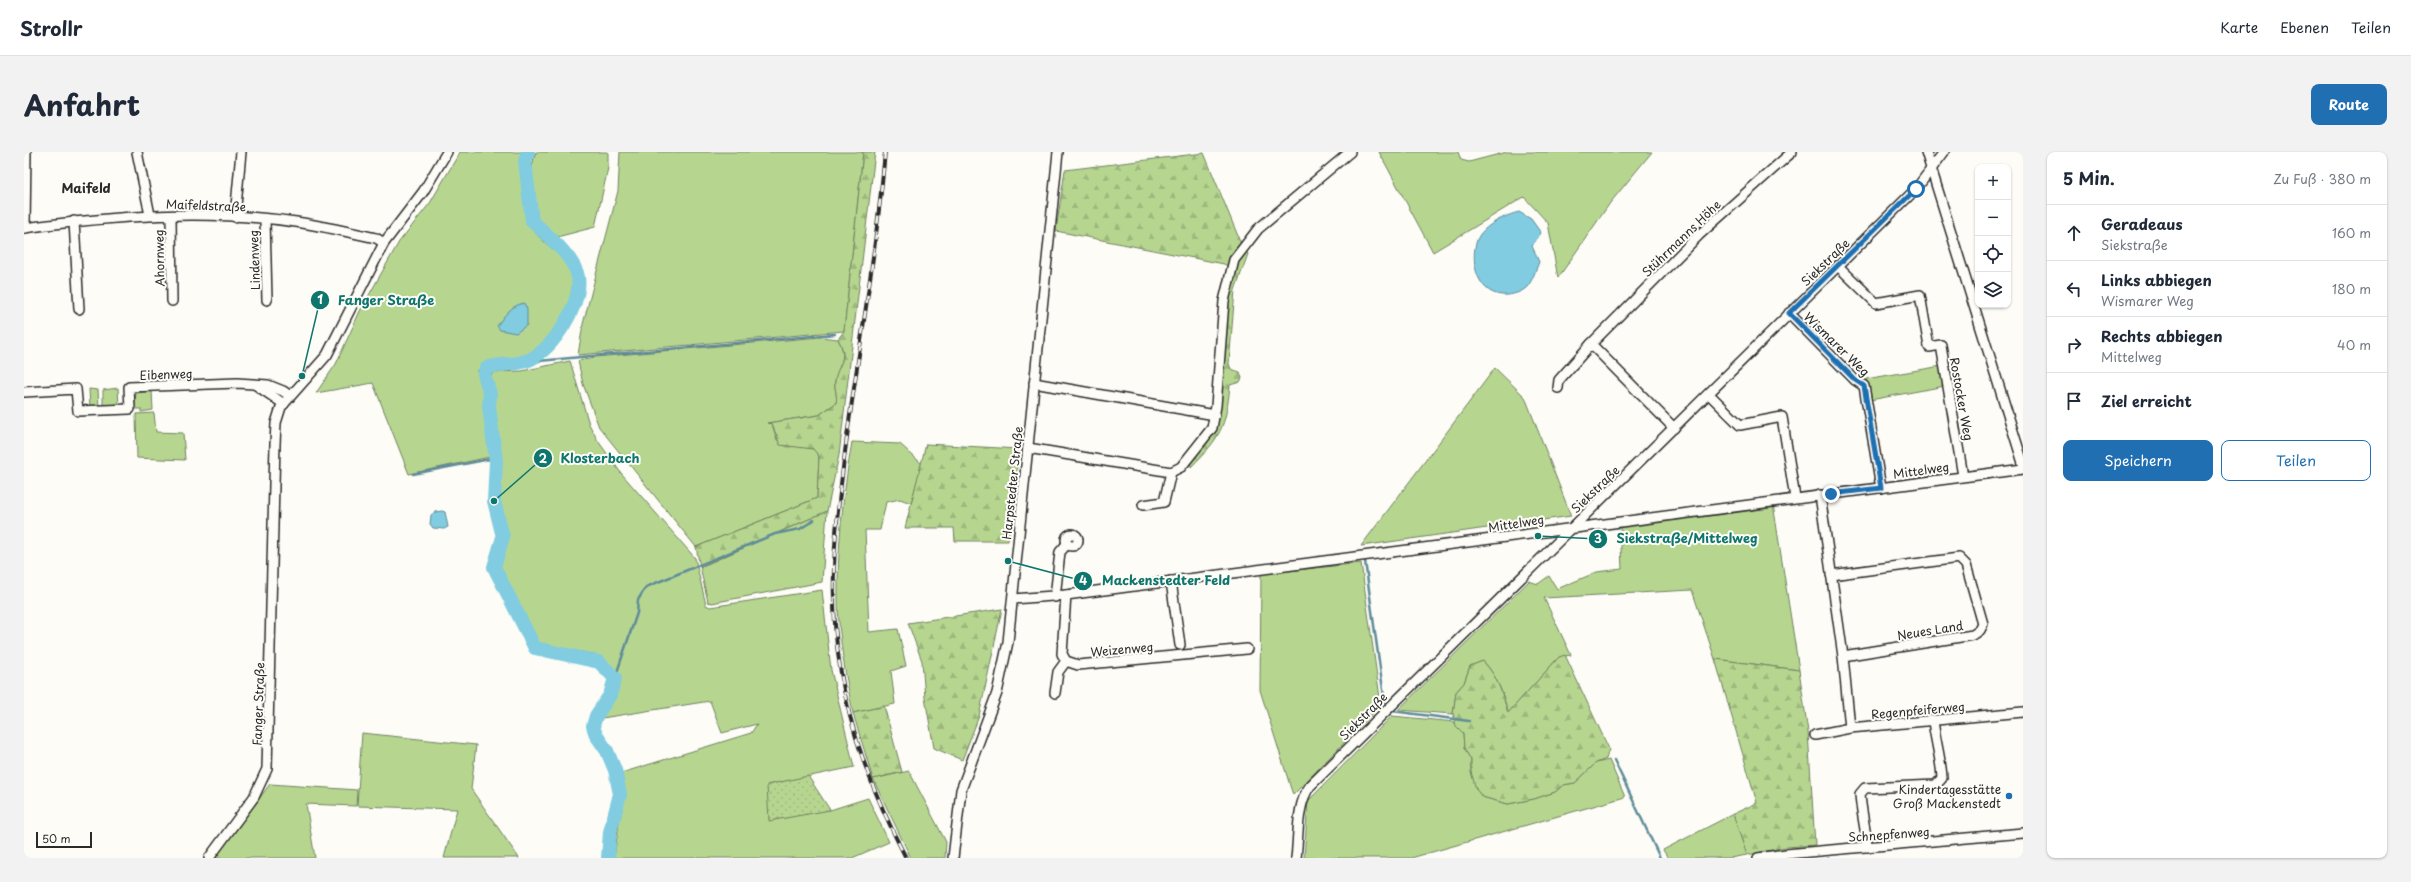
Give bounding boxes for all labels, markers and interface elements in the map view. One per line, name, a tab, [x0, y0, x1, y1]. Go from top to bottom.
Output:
text: Strollr	[20, 14, 83, 42]
text: Karte	[2220, 17, 2258, 38]
text: Ebenen	[2280, 17, 2329, 38]
text: Teilen	[2351, 17, 2391, 38]
text: Anfahrt	[24, 83, 140, 126]
button: Route	[2311, 84, 2387, 125]
map controls	[1975, 164, 2011, 308]
button: +	[1975, 164, 2011, 200]
text: 5 Min.	[2063, 165, 2115, 191]
text: Zu Fuß · 380 m	[2273, 169, 2371, 188]
district label: Maifeld	[61, 178, 111, 197]
route start	[1907, 180, 1925, 198]
street label: Maifeldstraße	[166, 195, 246, 215]
street label: Stührmanns Höhe	[1637, 195, 1725, 281]
button: −	[1975, 200, 2011, 236]
text: Geradeaus	[2101, 212, 2183, 235]
icon: ahead	[2063, 222, 2085, 244]
text: 160 m	[2332, 223, 2371, 242]
street label: Ahornweg	[150, 229, 168, 287]
street label: Lindenweg	[244, 230, 264, 290]
street label: Siekstraße	[1797, 234, 1853, 290]
text: Siekstraße	[2101, 235, 2168, 254]
button: locate	[1975, 236, 2011, 272]
text: Links abbiegen	[2101, 268, 2212, 291]
button: layers	[1975, 272, 2011, 308]
icon: left	[2063, 278, 2085, 300]
text: 180 m	[2332, 279, 2371, 298]
callout: Fanger Straße	[310, 287, 443, 312]
text: 1	[317, 290, 323, 308]
text: Fanger Straße	[338, 290, 434, 309]
text: Wismarer Weg	[2101, 291, 2194, 310]
street label: Wismarer Weg	[1800, 308, 1874, 380]
text: Rechts abbiegen	[2101, 324, 2222, 347]
icon: right	[2063, 334, 2085, 356]
text: 40 m	[2337, 335, 2371, 354]
text: Mittelweg	[2101, 347, 2162, 366]
street label: Rostocker Weg	[1946, 356, 1978, 442]
street label: Eibenweg	[139, 364, 193, 384]
text: Ziel erreicht	[2101, 389, 2192, 412]
icon: arrive	[2063, 390, 2085, 412]
street label: Harpstedter Straße	[997, 425, 1027, 541]
button: Speichern	[2063, 440, 2213, 481]
button: Teilen	[2221, 440, 2371, 481]
callout: Klosterbach	[533, 446, 648, 471]
text: Klosterbach	[560, 448, 640, 467]
text: 2	[539, 449, 548, 467]
street label: Mittelweg	[1892, 457, 1950, 483]
street label: Siekstraße	[1567, 461, 1623, 517]
route end	[1822, 485, 1840, 503]
street label: Mittelweg	[1487, 510, 1545, 536]
callout: Siekstraße/Mittelweg	[1588, 526, 1765, 551]
text: Siekstraße/Mittelweg	[1616, 528, 1758, 547]
text: 3	[1594, 529, 1602, 547]
callout: Mackenstedter Feld	[1073, 568, 1238, 593]
text: Mackenstedter Feld	[1102, 570, 1230, 589]
text: 4	[1079, 571, 1087, 589]
street label: Neues Land	[1896, 616, 1965, 644]
street label: Weizenweg	[1090, 637, 1154, 661]
street label: Fanger Straße	[248, 662, 268, 746]
street label: Siekstraße	[1335, 688, 1391, 744]
street label: Regenpfeiferweg	[1870, 697, 1966, 723]
place label: Kindertagesstätte Groß Mackenstedt	[1893, 780, 2001, 812]
marker: Kindertagesstätte Groß Mackenstedt	[2004, 791, 2014, 801]
street label: Schnepfenweg	[1848, 822, 1930, 846]
scale bar	[36, 830, 92, 849]
text: 50 m	[42, 830, 71, 847]

